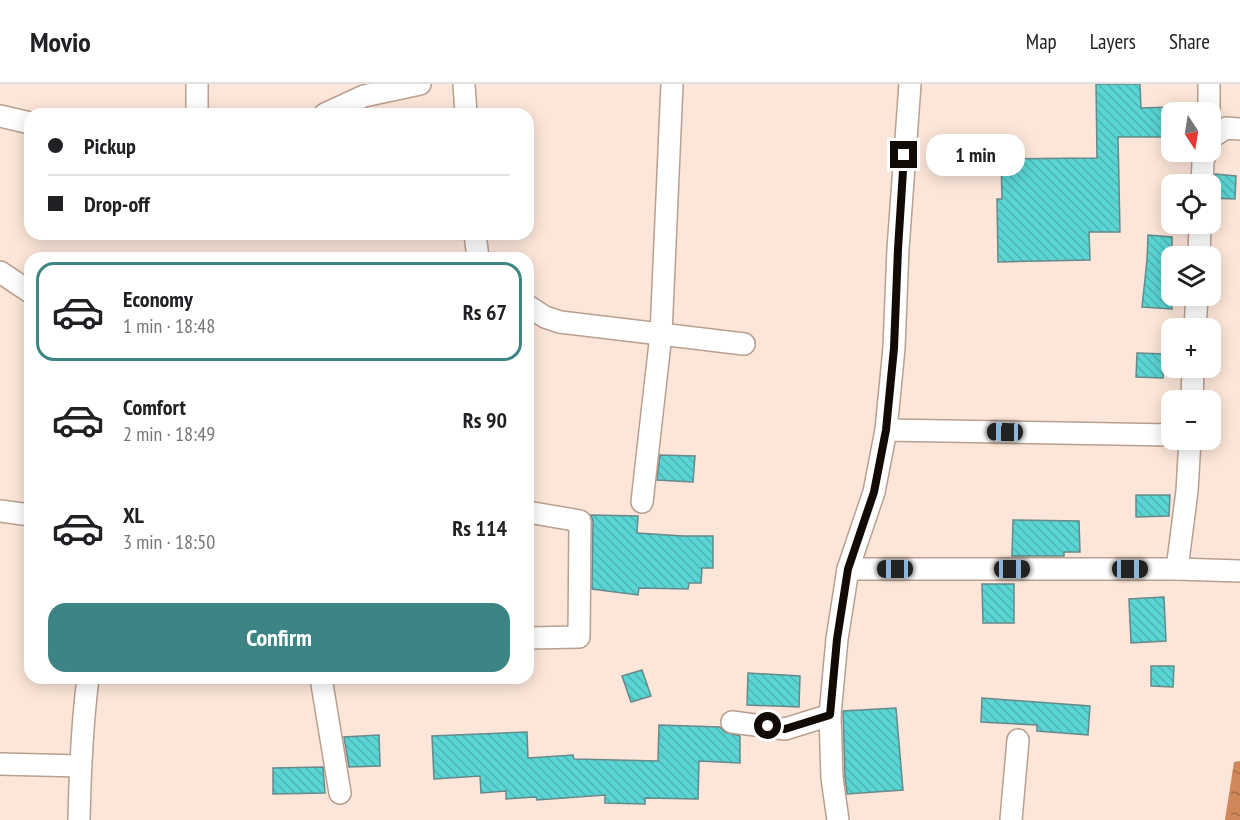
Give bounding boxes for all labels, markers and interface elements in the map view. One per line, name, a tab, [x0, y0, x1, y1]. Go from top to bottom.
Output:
text: Movio	[30, 23, 91, 60]
text: Map	[1026, 28, 1057, 55]
text: Layers	[1090, 28, 1136, 55]
text: Share	[1169, 28, 1210, 55]
north arrow	[1161, 102, 1221, 162]
map controls	[1161, 102, 1221, 450]
text: Pickup	[84, 132, 136, 160]
callout: 1 min	[925, 134, 1024, 176]
route end	[890, 141, 917, 168]
text: 1 min	[955, 142, 996, 168]
button: locate	[1161, 174, 1221, 234]
text: Drop-off	[84, 190, 150, 218]
button: layers	[1161, 246, 1221, 306]
icon: car	[51, 285, 105, 339]
text: Economy	[123, 285, 193, 313]
text: Rs 67	[463, 298, 507, 326]
text: 1 min · 18:48	[123, 313, 215, 339]
button: +	[1161, 318, 1221, 378]
button: −	[1161, 390, 1221, 450]
icon: car	[51, 393, 105, 447]
text: Comfort	[123, 393, 186, 421]
text: Rs 90	[463, 406, 507, 434]
text: 2 min · 18:49	[123, 421, 215, 447]
car	[987, 423, 1023, 441]
icon: car	[51, 501, 105, 555]
text: XL	[123, 501, 144, 529]
text: Rs 114	[452, 514, 507, 542]
text: 3 min · 18:50	[123, 529, 215, 555]
car	[877, 560, 913, 578]
car	[994, 560, 1030, 578]
car	[1112, 560, 1148, 578]
button: Confirm	[48, 603, 510, 672]
route start	[754, 712, 781, 739]

